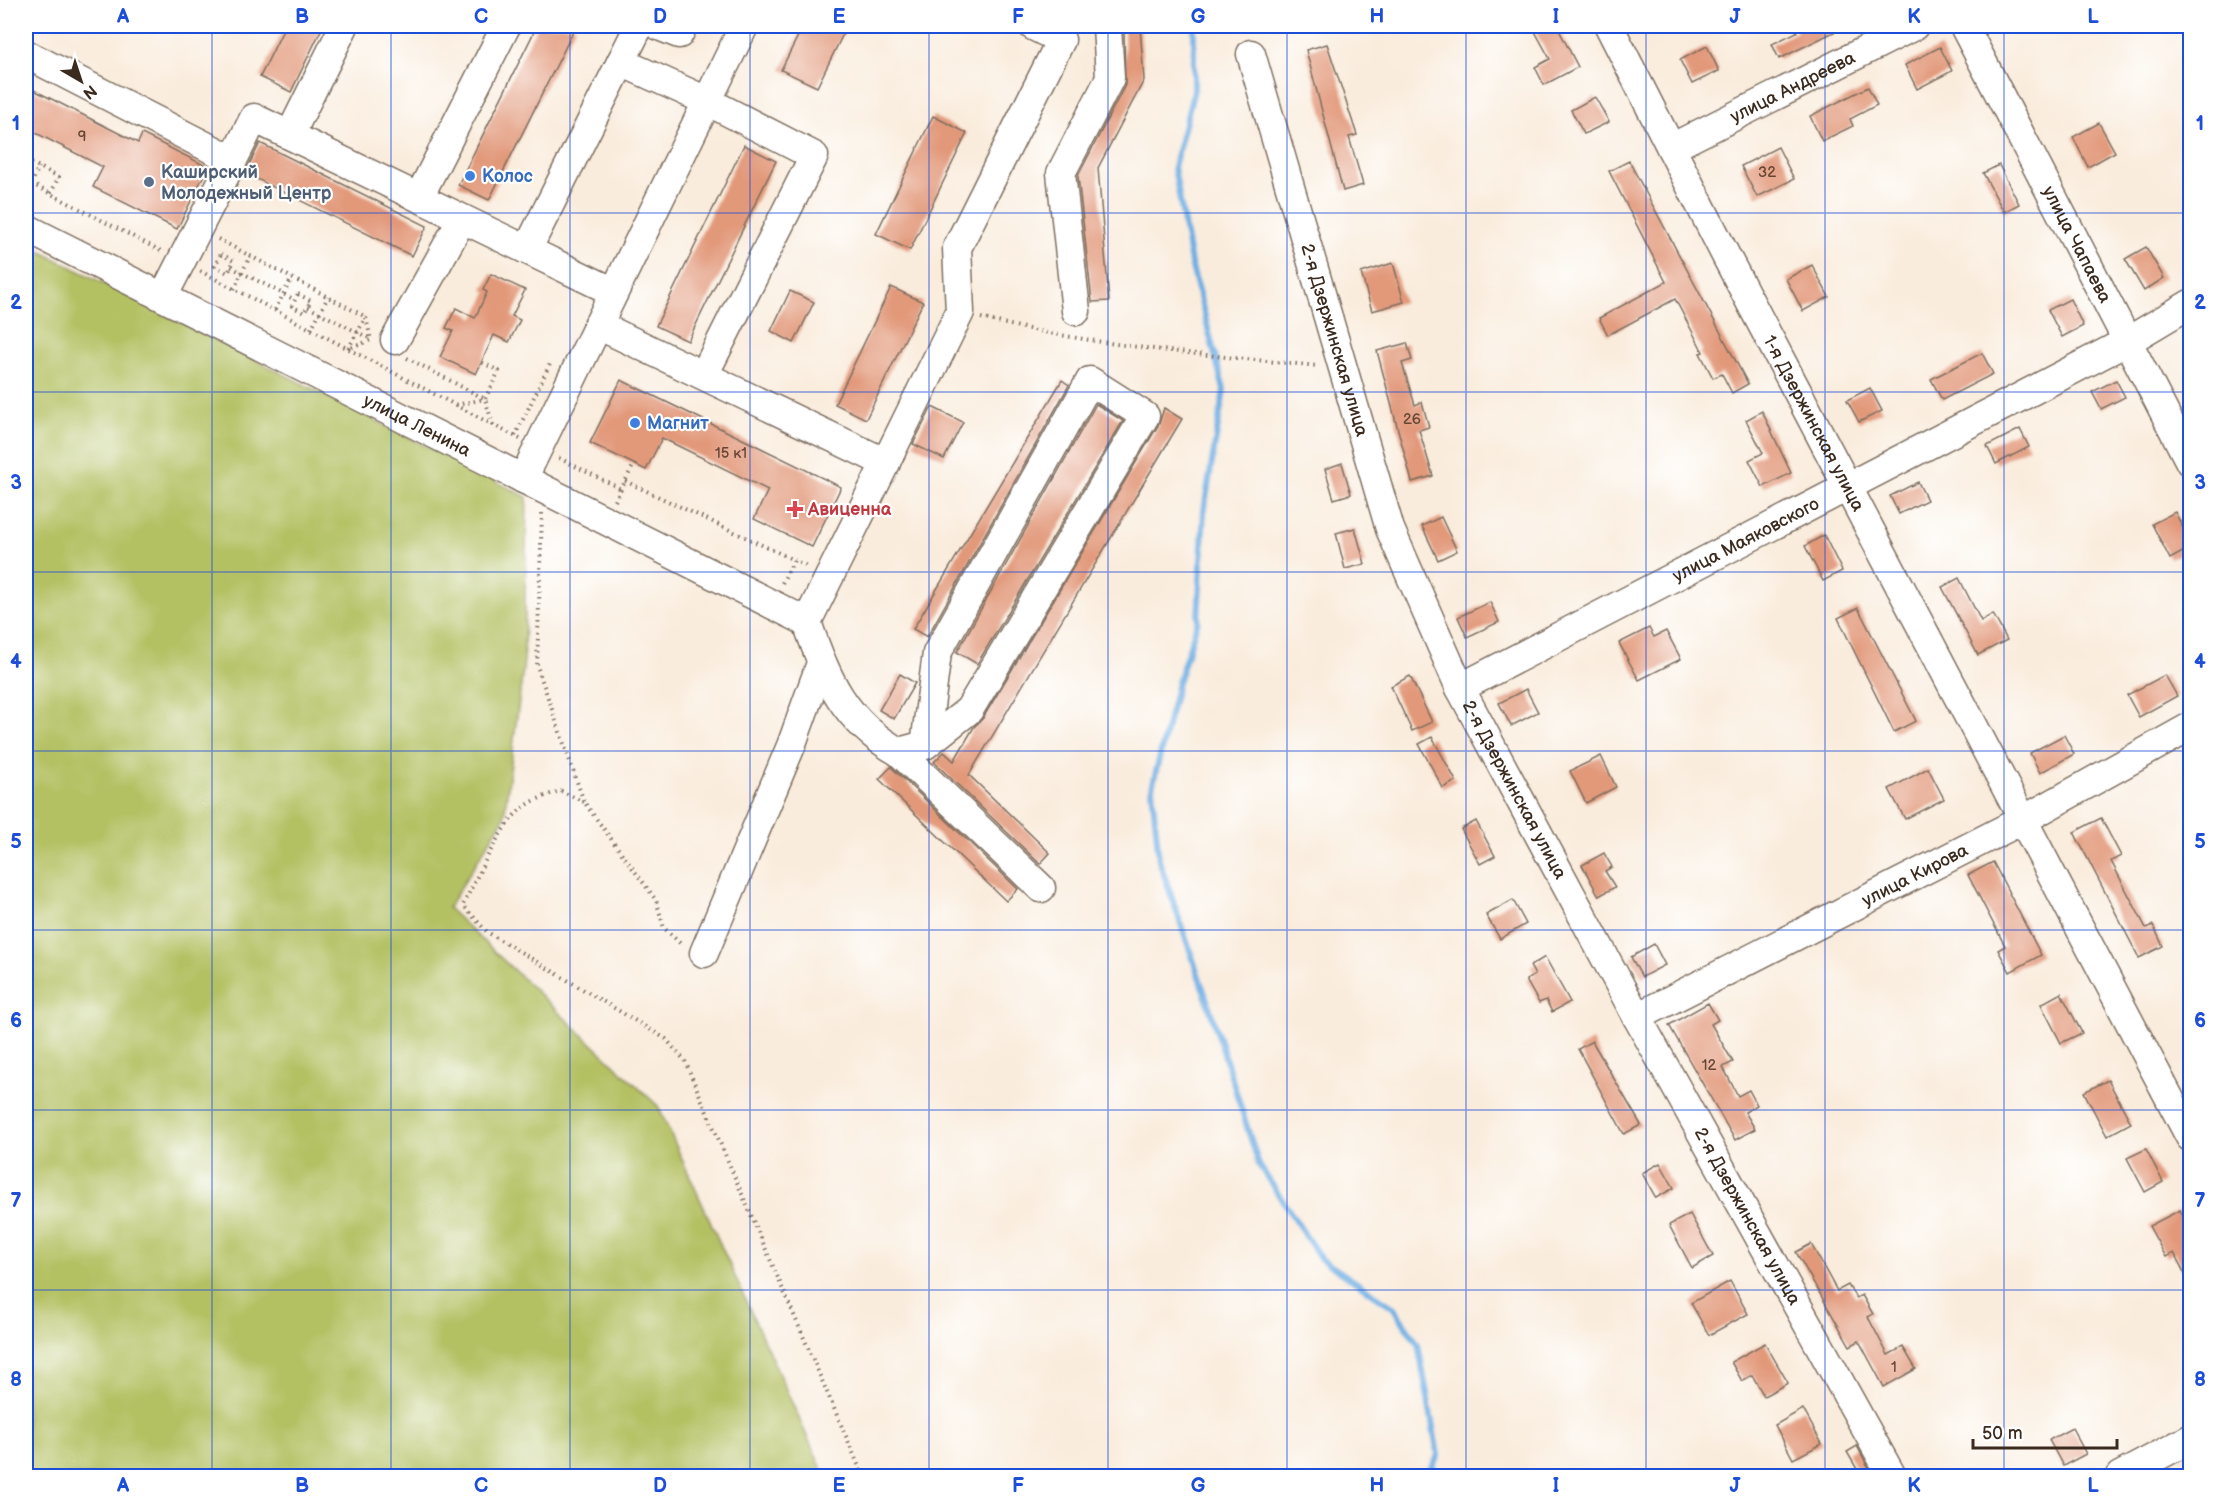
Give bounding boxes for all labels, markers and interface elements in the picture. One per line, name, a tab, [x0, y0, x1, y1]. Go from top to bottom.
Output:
text: A	[116, 5, 130, 29]
text: B	[295, 5, 309, 29]
text: C	[474, 5, 488, 29]
text: D	[653, 5, 667, 29]
text: E	[833, 5, 846, 29]
text: F	[1012, 5, 1024, 29]
text: G	[1191, 5, 1206, 29]
text: H	[1370, 5, 1384, 29]
text: I	[1553, 5, 1559, 29]
text: J	[1730, 5, 1742, 29]
text: K	[1907, 5, 1921, 29]
text: L	[2087, 5, 2099, 29]
street label: улица Андреева	[1727, 47, 1859, 127]
north arrow	[51, 51, 111, 111]
text: N	[79, 80, 100, 103]
text: 1	[12, 112, 20, 136]
text: 1	[2196, 112, 2204, 136]
house number: 9	[78, 127, 86, 146]
place label: Каширский Молодежный Центр	[161, 162, 332, 204]
house number: 32	[1758, 163, 1776, 182]
place label: Колос	[482, 166, 533, 187]
marker: Колос	[463, 169, 477, 183]
marker: Каширский Молодежный Центр	[142, 175, 156, 189]
street label: улица Чапаева	[2038, 183, 2116, 307]
street label: 2-я Дзержинская улица	[1297, 241, 1373, 439]
text: 2	[10, 291, 22, 315]
text: 2	[2194, 291, 2206, 315]
street label: 1-я Дзержинская улица	[1759, 332, 1869, 515]
street label: улица Ленина	[360, 389, 474, 461]
house number: 26	[1403, 410, 1421, 429]
place label: Магнит	[647, 413, 709, 434]
marker: Магнит	[628, 416, 642, 430]
house number: 15 к1	[715, 444, 747, 463]
text: 3	[10, 471, 22, 495]
text: 3	[2194, 471, 2206, 495]
street label: улица Маяковского	[1669, 493, 1822, 586]
place label: Авиценна	[807, 499, 892, 520]
marker: Авиценна	[786, 500, 804, 518]
text: 4	[10, 650, 22, 674]
text: 4	[2194, 650, 2206, 674]
street label: 2-я Дзержинская улица	[1458, 697, 1571, 883]
text: 5	[10, 830, 22, 854]
text: 5	[2194, 830, 2206, 854]
street label: улица Кирова	[1858, 839, 1972, 911]
text: 6	[10, 1009, 22, 1033]
text: 6	[2194, 1009, 2206, 1033]
house number: 12	[1702, 1056, 1716, 1075]
street label: 2-я Дзержинская улица	[1690, 1124, 1805, 1309]
text: 7	[10, 1189, 22, 1213]
text: 7	[2194, 1189, 2206, 1213]
house number: 1	[1891, 1358, 1897, 1377]
text: 8	[10, 1368, 22, 1392]
text: 8	[2194, 1368, 2206, 1392]
scale bar	[1973, 1412, 2117, 1450]
text: 50 m	[1982, 1423, 2023, 1444]
text: A	[116, 1474, 130, 1498]
text: B	[295, 1474, 309, 1498]
text: C	[474, 1474, 488, 1498]
text: D	[653, 1474, 667, 1498]
text: E	[833, 1474, 846, 1498]
text: F	[1012, 1474, 1024, 1498]
text: G	[1191, 1474, 1206, 1498]
text: H	[1370, 1474, 1384, 1498]
text: I	[1553, 1474, 1559, 1498]
text: J	[1730, 1474, 1742, 1498]
text: K	[1907, 1474, 1921, 1498]
text: L	[2087, 1474, 2099, 1498]

